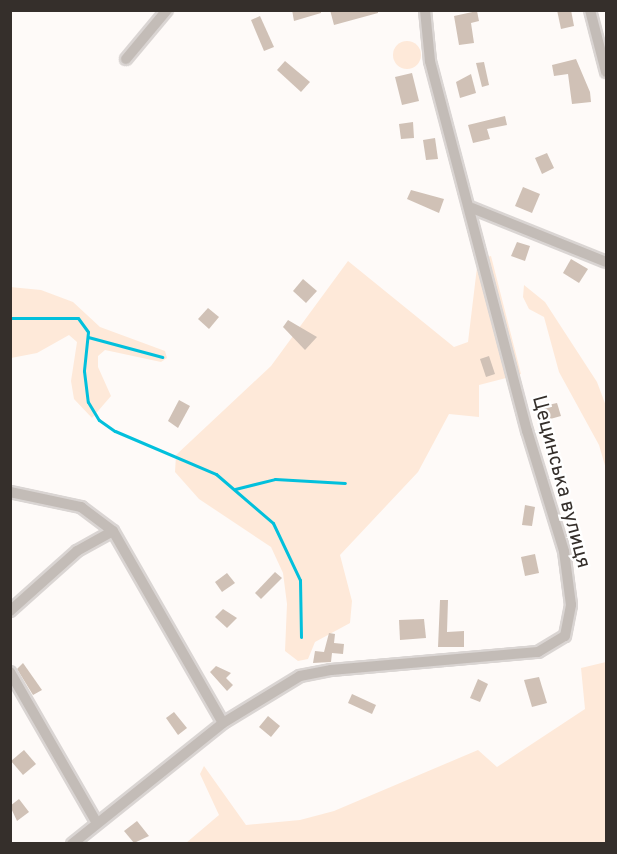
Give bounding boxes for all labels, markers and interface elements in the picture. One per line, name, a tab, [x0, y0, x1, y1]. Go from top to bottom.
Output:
street label: Цецинська вулиця	[525, 393, 595, 571]

